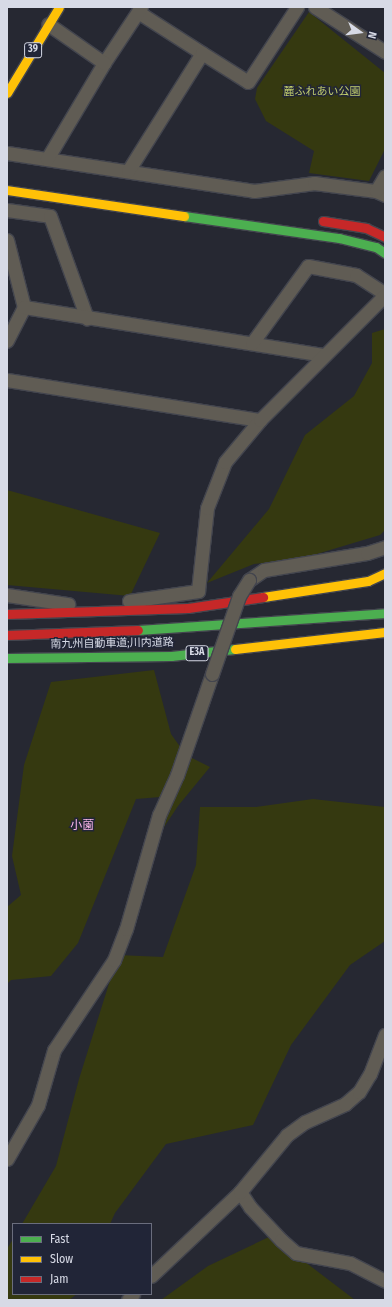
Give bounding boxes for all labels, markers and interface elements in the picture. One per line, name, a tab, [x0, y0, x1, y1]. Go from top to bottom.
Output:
north arrow	[340, 12, 380, 52]
text: N	[365, 30, 379, 40]
road number: 39	[24, 42, 42, 58]
park label: 麓ふれあい公園	[284, 85, 360, 99]
street label: 南九州自動車道;川内道路	[50, 636, 174, 652]
road number: E3A	[185, 645, 209, 661]
district label: 小薗	[70, 819, 94, 833]
legend	[12, 1223, 152, 1295]
text: Fast	[50, 1232, 69, 1246]
text: Slow	[50, 1252, 73, 1266]
text: Jam	[50, 1272, 68, 1286]

